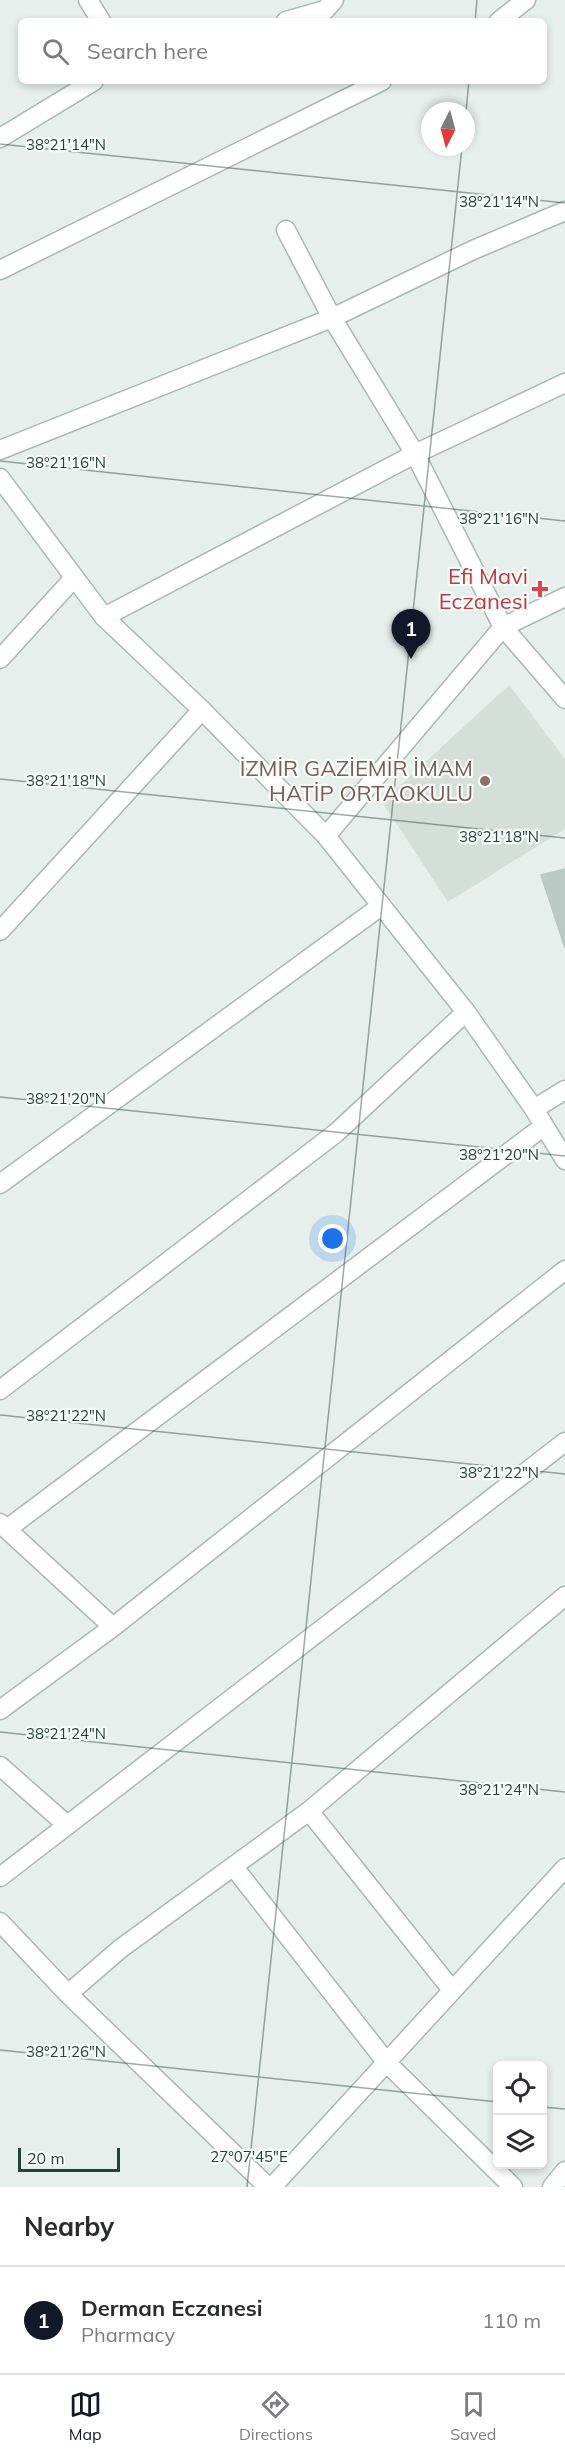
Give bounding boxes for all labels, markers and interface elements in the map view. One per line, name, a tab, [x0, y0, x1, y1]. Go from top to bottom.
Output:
search box	[18, 18, 547, 84]
icon: search	[39, 35, 72, 68]
text: Search here	[87, 37, 208, 65]
north arrow	[421, 102, 475, 156]
text: 38°21'14"N	[26, 135, 106, 154]
text: 38°21'14"N	[459, 192, 539, 211]
text: 38°21'16"N	[26, 453, 106, 472]
text: 38°21'16"N	[459, 509, 539, 528]
place label: Efi Mavi Eczanesi	[439, 562, 528, 615]
marker: Efi Mavi Eczanesi	[533, 582, 547, 596]
pin: 1	[392, 610, 430, 659]
place label: İZMİR GAZİEMİR İMAM HATİP ORTAOKULU	[240, 754, 473, 807]
text: 38°21'18"N	[26, 771, 106, 790]
marker: İZMİR GAZİEMİR İMAM HATİP ORTAOKULU	[478, 774, 492, 788]
text: 38°21'18"N	[459, 827, 539, 846]
text: 38°21'20"N	[26, 1089, 106, 1108]
text: 38°21'20"N	[459, 1145, 539, 1164]
your location	[318, 1224, 347, 1253]
text: 38°21'22"N	[26, 1406, 106, 1425]
text: 38°21'22"N	[459, 1463, 539, 1482]
text: 38°21'24"N	[26, 1724, 106, 1743]
text: 38°21'24"N	[459, 1780, 539, 1799]
text: 38°21'26"N	[26, 2042, 106, 2061]
map controls	[493, 2061, 547, 2169]
button: locate	[493, 2061, 547, 2115]
button: layers	[493, 2115, 547, 2169]
scale bar	[18, 2145, 120, 2172]
text: 27°07'45"E	[210, 2147, 288, 2166]
text: 20 m	[27, 2148, 64, 2168]
text: Nearby	[24, 2210, 114, 2243]
text: Derman Eczanesi	[81, 2294, 262, 2322]
text: 1	[38, 2308, 50, 2333]
text: 110 m	[482, 2308, 541, 2333]
text: Pharmacy	[81, 2322, 175, 2347]
tab: Map	[69, 2388, 102, 2444]
tab: Directions	[239, 2388, 313, 2444]
tab: Saved	[450, 2388, 496, 2444]

